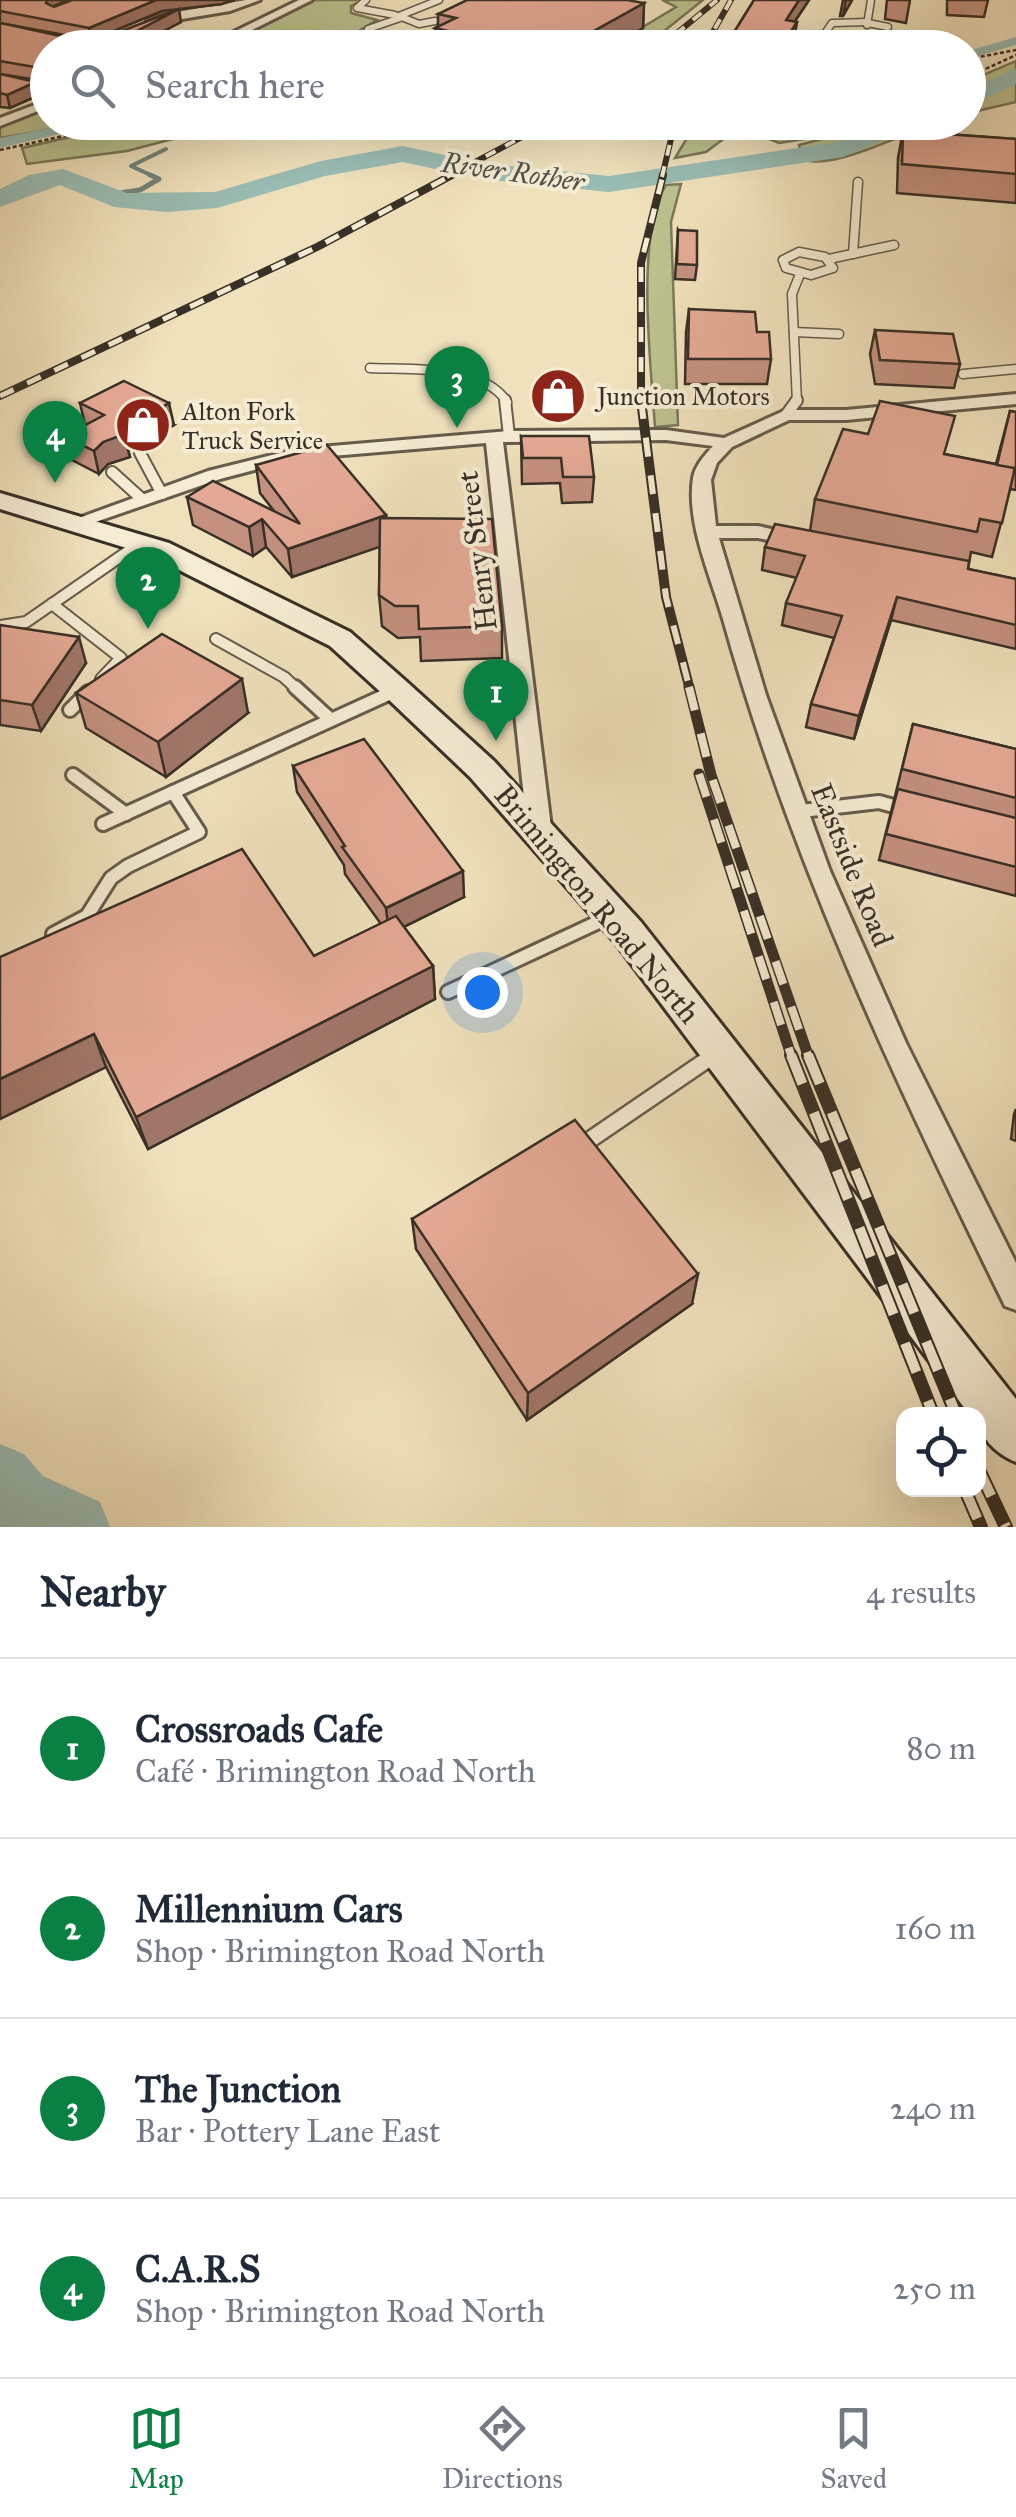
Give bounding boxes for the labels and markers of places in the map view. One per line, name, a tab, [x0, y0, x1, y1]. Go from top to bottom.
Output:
pin: 3	[424, 346, 490, 428]
shop icon: Junction Motors	[528, 366, 588, 426]
place label: Junction Motors	[594, 381, 770, 412]
shop icon: Alton Fork Truck Service	[113, 395, 173, 455]
place label: Alton Fork Truck Service	[181, 396, 323, 456]
pin: 4	[22, 400, 88, 483]
pin: 2	[116, 546, 180, 629]
pin: 1	[464, 658, 528, 741]

